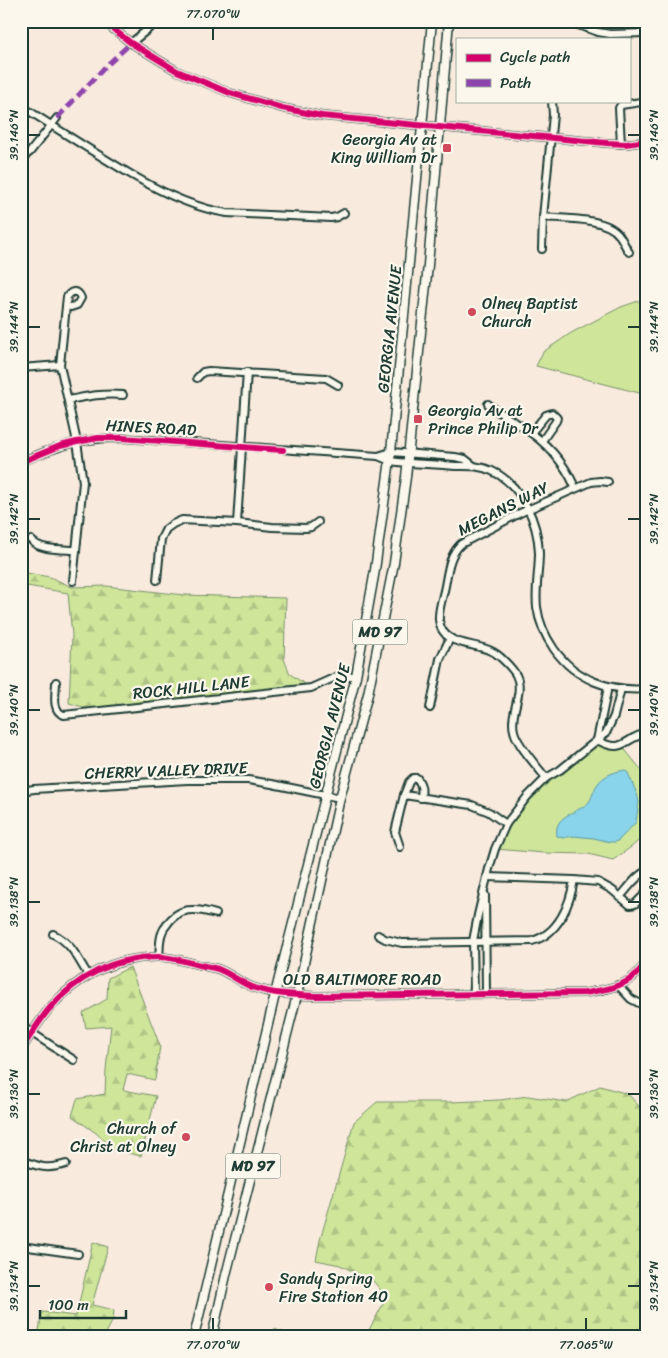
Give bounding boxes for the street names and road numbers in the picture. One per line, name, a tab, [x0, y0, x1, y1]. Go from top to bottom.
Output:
street label: GEORGIA AVENUE	[368, 263, 411, 394]
street label: HINES ROAD	[105, 411, 197, 444]
street label: MEGANS WAY	[452, 473, 554, 544]
road number: MD 97	[352, 620, 408, 644]
street label: GEORGIA AVENUE	[300, 659, 359, 792]
street label: ROCK HILL LANE	[131, 667, 252, 708]
street label: CHERRY VALLEY DRIVE	[84, 753, 249, 788]
street label: OLD BALTIMORE ROAD	[283, 965, 442, 994]
road number: MD 97	[226, 1154, 280, 1178]

